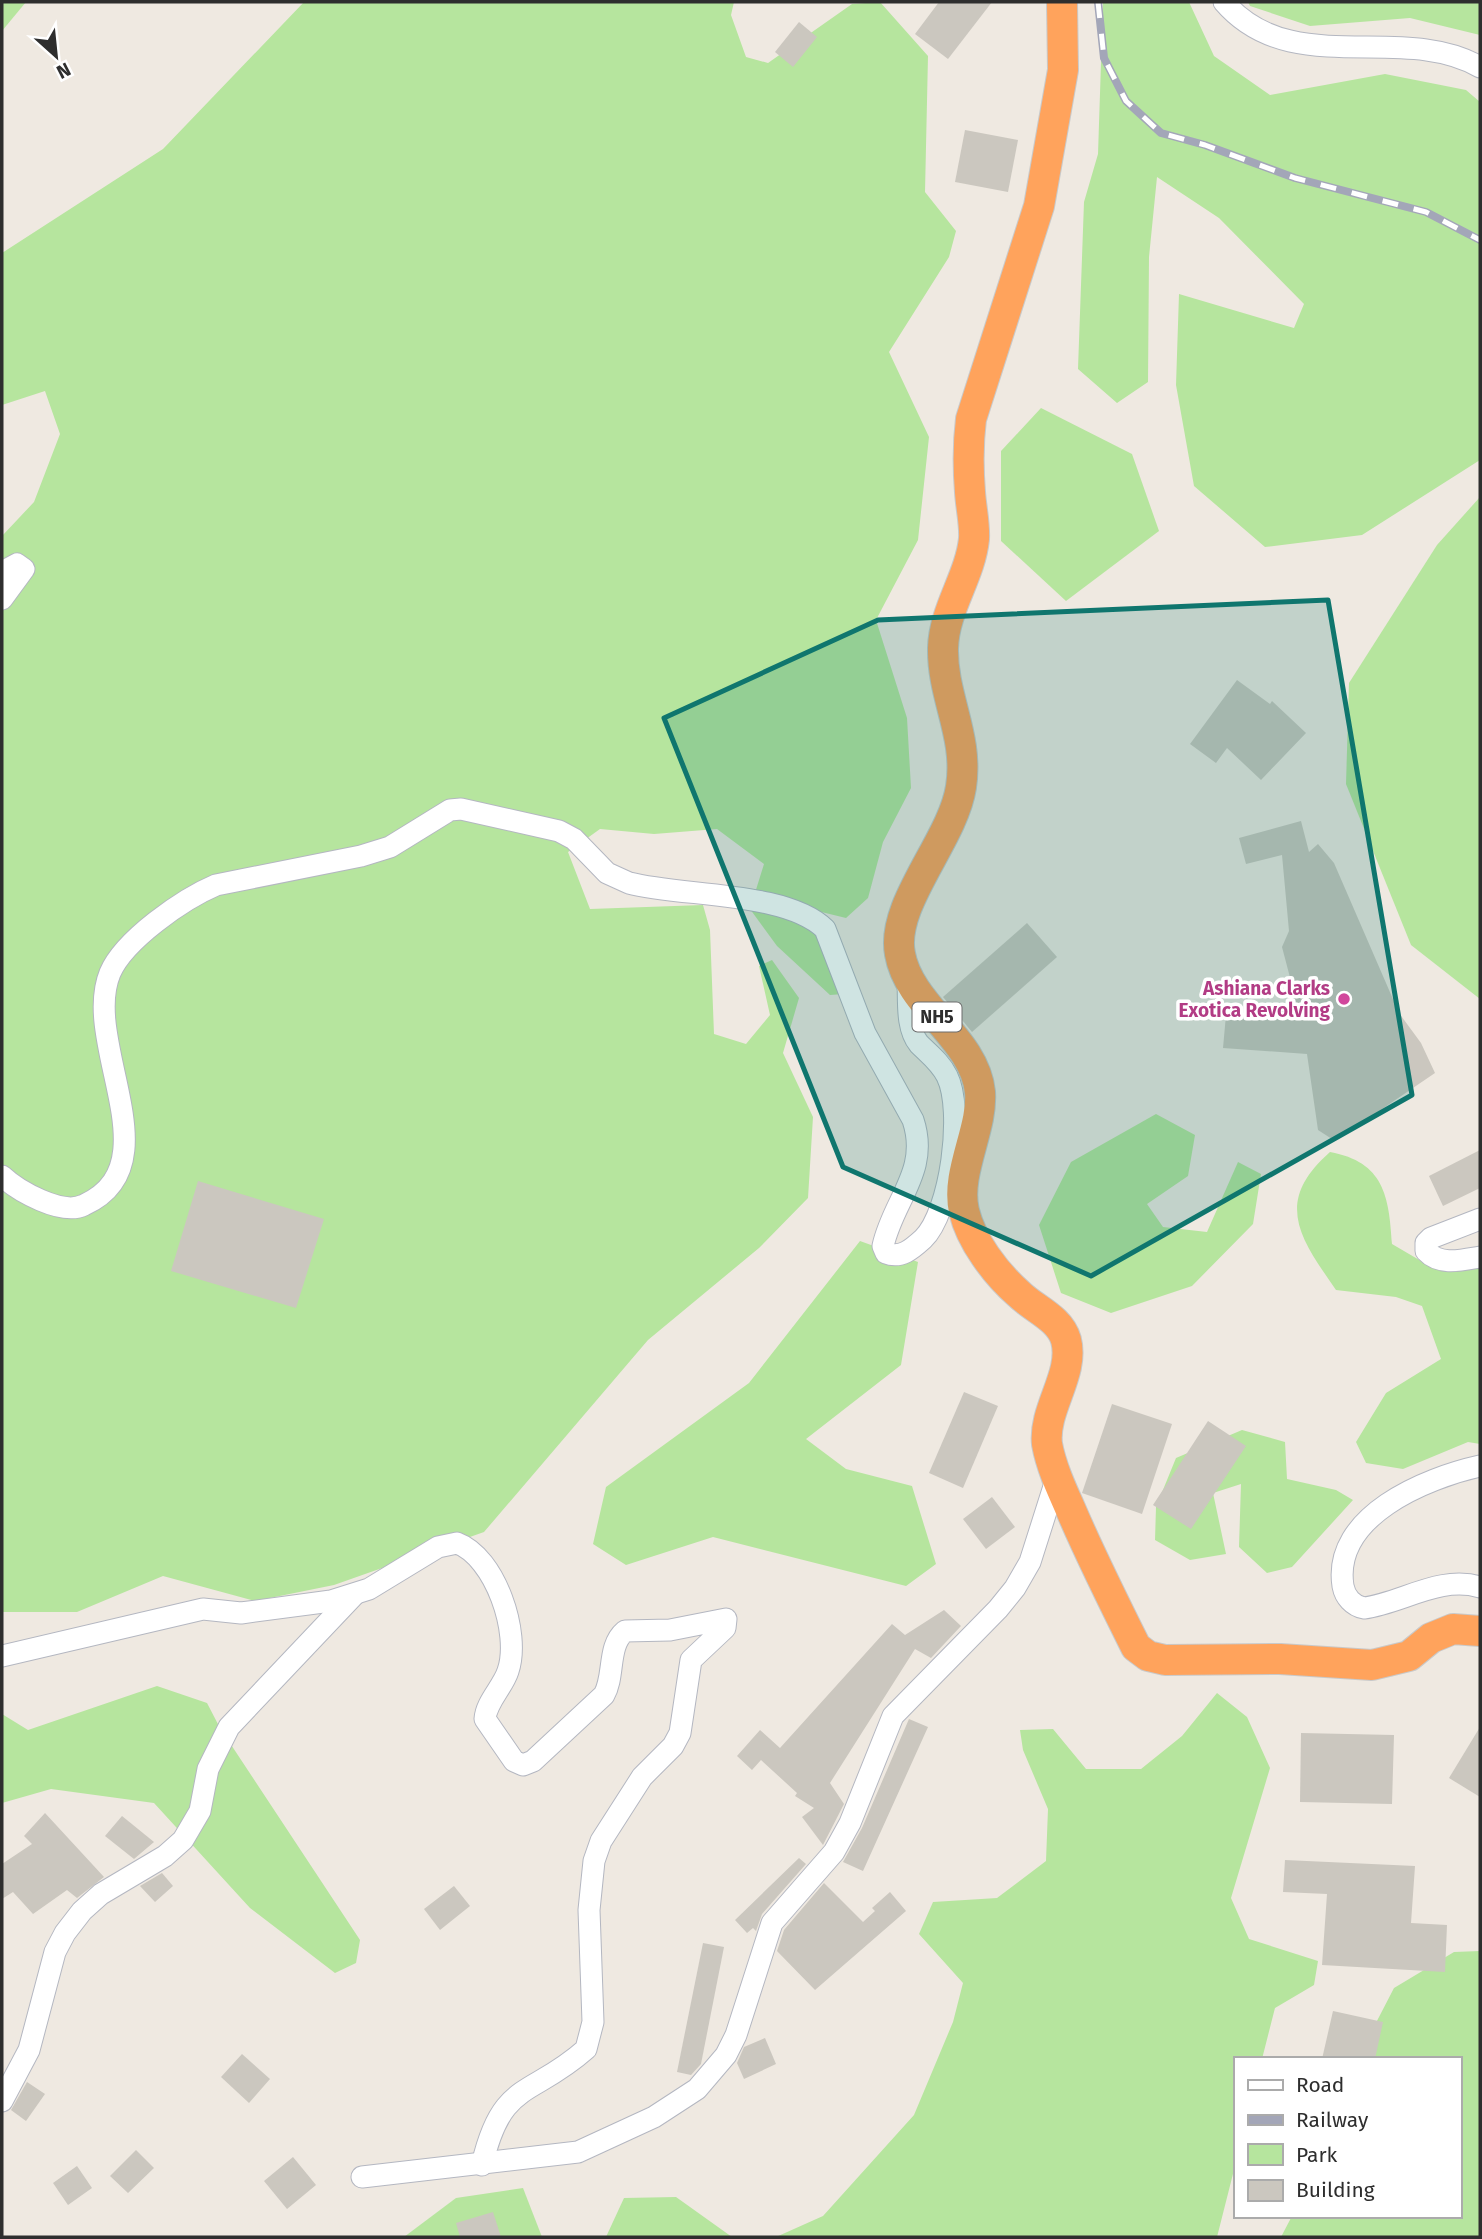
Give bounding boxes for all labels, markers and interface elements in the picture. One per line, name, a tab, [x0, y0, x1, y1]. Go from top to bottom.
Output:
north arrow	[21, 21, 91, 91]
text: N	[53, 58, 74, 84]
place label: Ashiana Clarks Exotica Revolving	[1178, 977, 1331, 1022]
marker: Ashiana Clarks Exotica Revolving	[1336, 991, 1352, 1007]
road number: NH5	[912, 1002, 962, 1032]
legend	[1234, 2057, 1461, 2218]
text: Road	[1296, 2072, 1344, 2098]
text: Railway	[1296, 2107, 1369, 2133]
text: Park	[1296, 2142, 1338, 2168]
text: Building	[1296, 2177, 1375, 2203]

